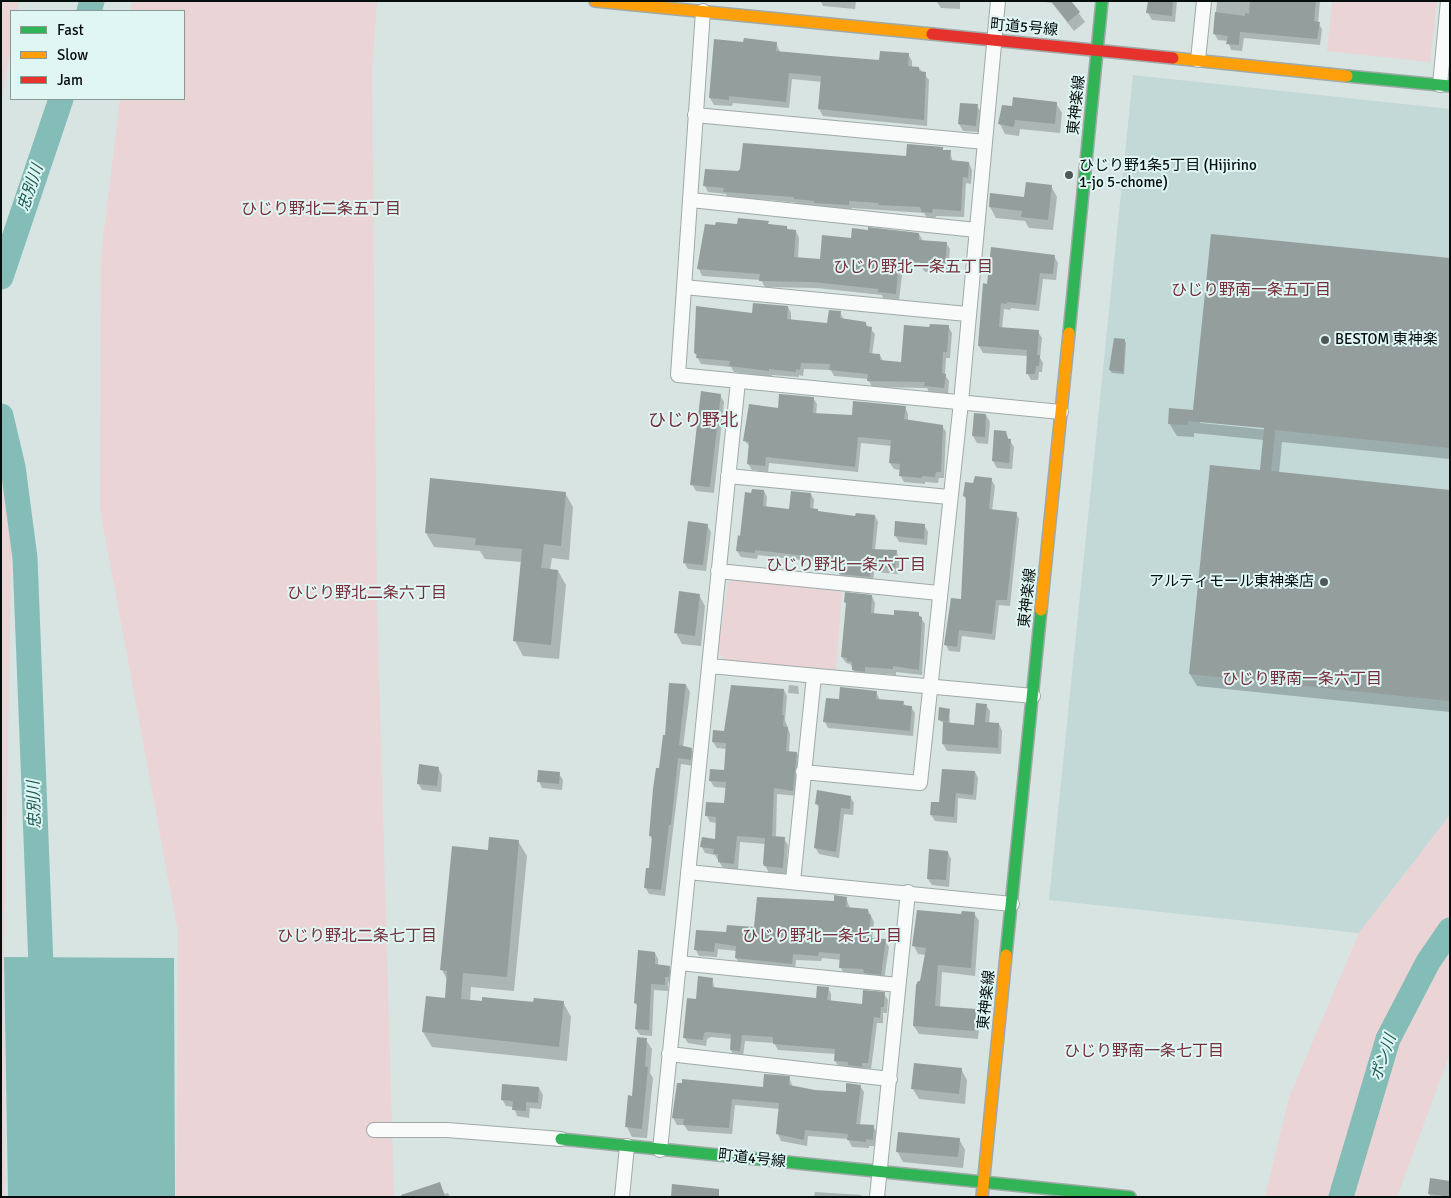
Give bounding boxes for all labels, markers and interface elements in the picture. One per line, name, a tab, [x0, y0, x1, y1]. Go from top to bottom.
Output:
legend	[10, 10, 185, 100]
street label: 町道5号線	[989, 16, 1059, 40]
text: Fast	[57, 21, 84, 39]
text: Slow	[57, 46, 88, 64]
text: Jam	[57, 71, 83, 89]
street label: 東神楽線	[1065, 74, 1089, 136]
place label: ひじり野1条5丁目 (Hijirino 1-jo 5-chome)	[1079, 157, 1257, 192]
water label: 忠別川	[14, 162, 48, 214]
marker: ひじり野1条5丁目 (Hijirino 1-jo 5-chome)	[1063, 169, 1075, 181]
district label: ひじり野北二条五丁目	[241, 200, 401, 220]
district label: ひじり野北一条五丁目	[833, 258, 993, 278]
district label: ひじり野南一条五丁目	[1171, 281, 1331, 301]
place label: BESTOM 東神楽	[1335, 331, 1438, 349]
marker: BESTOM 東神楽	[1319, 334, 1331, 346]
district label: ひじり野北	[648, 410, 738, 432]
district label: ひじり野北一条六丁目	[766, 556, 926, 576]
street label: 東神楽線	[1016, 567, 1040, 629]
place label: アルティモール東神楽店	[1149, 573, 1314, 591]
marker: アルティモール東神楽店	[1318, 576, 1330, 588]
district label: ひじり野北二条六丁目	[287, 584, 447, 604]
district label: ひじり野南一条六丁目	[1222, 670, 1382, 690]
water label: 忠別川	[25, 781, 45, 829]
district label: ひじり野北二条七丁目	[277, 927, 437, 947]
district label: ひじり野北一条七丁目	[742, 927, 902, 947]
street label: 東神楽線	[975, 969, 999, 1031]
water label: ポン川	[1367, 1032, 1401, 1084]
district label: ひじり野南一条七丁目	[1064, 1042, 1224, 1062]
street label: 町道4号線	[717, 1146, 787, 1172]

